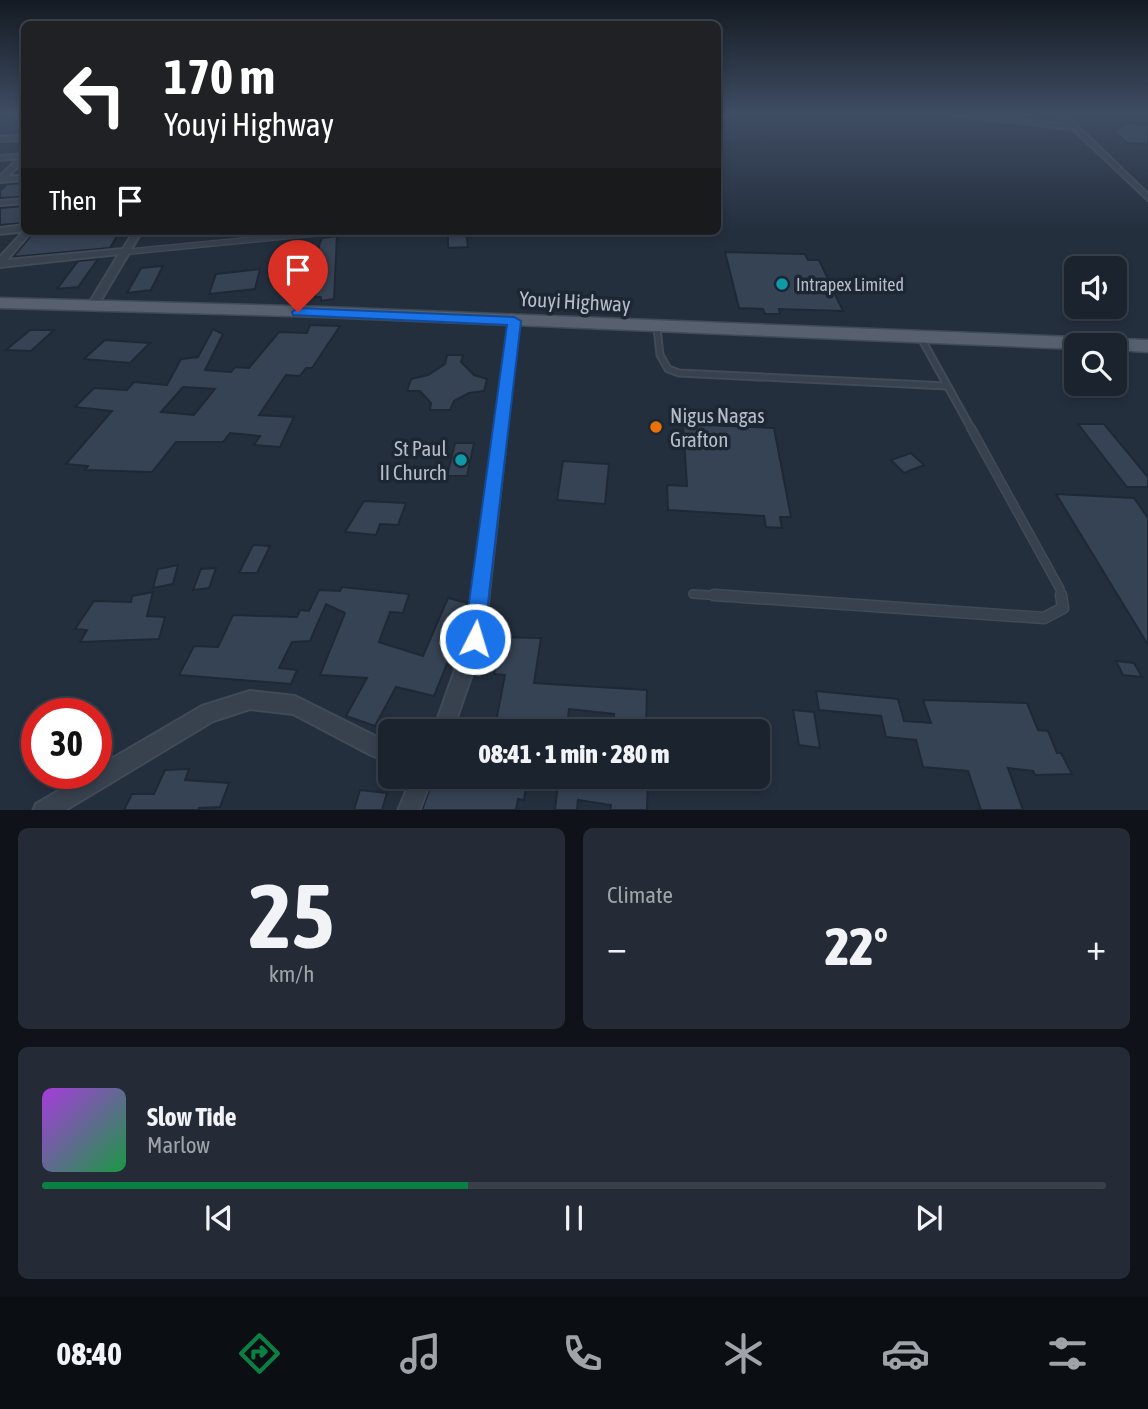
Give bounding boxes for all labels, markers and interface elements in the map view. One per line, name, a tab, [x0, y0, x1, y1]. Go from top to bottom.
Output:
text: 170 m	[164, 48, 275, 104]
icon: left	[49, 49, 140, 140]
text: Youyi Highway	[164, 106, 334, 143]
icon: arrive	[111, 182, 149, 220]
text: Then	[49, 186, 97, 216]
pin	[268, 240, 328, 312]
icon: arrive	[279, 251, 317, 289]
map controls	[1064, 256, 1127, 396]
button: sound	[1064, 256, 1127, 319]
place label: Intrapex Limited	[796, 274, 904, 295]
marker: Intrapex Limited	[774, 276, 790, 292]
street label: Youyi Highway	[519, 286, 632, 316]
button: search	[1064, 333, 1127, 396]
place label: Nigus Nagas Grafton	[670, 403, 765, 451]
marker: Nigus Nagas Grafton	[648, 419, 664, 435]
place label: St Paul II Church	[379, 436, 447, 484]
marker: St Paul II Church	[453, 452, 469, 468]
position arrow	[438, 602, 512, 676]
speed limit sign: 30	[21, 698, 112, 789]
text: 08:41 · 1 min · 280 m	[479, 739, 669, 769]
text: 25	[249, 863, 334, 967]
text: Climate	[607, 882, 673, 908]
text: 22°	[825, 916, 888, 976]
text: −	[607, 925, 627, 968]
text: +	[1086, 925, 1106, 968]
text: km/h	[269, 961, 314, 987]
text: Slow Tide	[147, 1102, 237, 1132]
text: Marlow	[147, 1132, 210, 1158]
icon: previous	[200, 1199, 238, 1237]
icon: pause	[555, 1199, 593, 1237]
icon: next	[910, 1199, 948, 1237]
icon: directions	[235, 1329, 284, 1378]
icon: music	[396, 1329, 445, 1378]
icon: phone	[558, 1329, 607, 1378]
icon: climate	[719, 1329, 768, 1378]
icon: car	[881, 1329, 930, 1378]
icon: filters	[1043, 1329, 1092, 1378]
text: 08:40	[56, 1335, 122, 1372]

